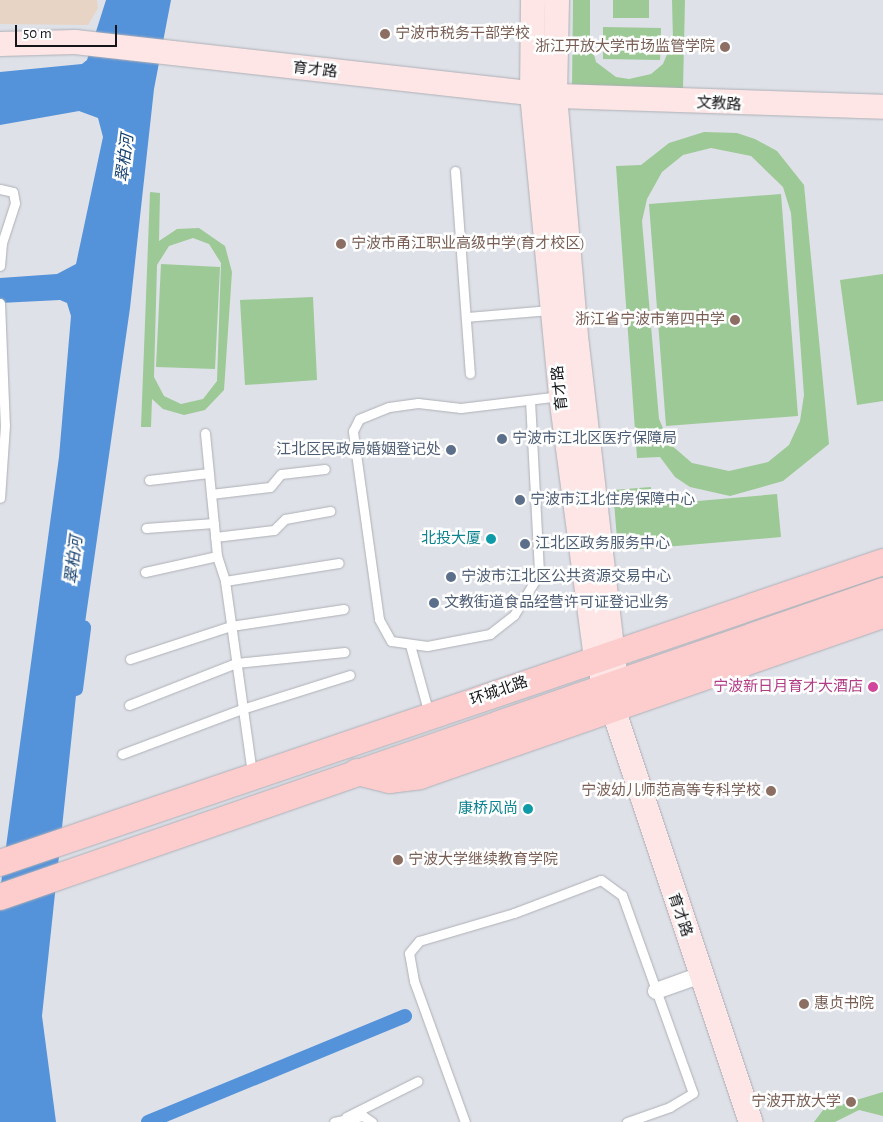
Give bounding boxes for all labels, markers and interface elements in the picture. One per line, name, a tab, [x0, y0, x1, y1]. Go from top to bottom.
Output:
scale bar	[18, 15, 120, 47]
place label: 宁波市税务干部学校	[395, 25, 530, 43]
text: 50 m	[23, 26, 52, 41]
marker: 宁波市税务干部学校	[379, 28, 391, 40]
place label: 浙江开放大学市场监管学院	[535, 38, 715, 56]
marker: 浙江开放大学市场监管学院	[719, 41, 731, 53]
street label: 育才路	[292, 59, 338, 81]
street label: 文教路	[696, 94, 742, 114]
water label: 翠柏河	[113, 133, 137, 183]
place label: 宁波市甬江职业高级中学(育才校区)	[351, 235, 585, 253]
marker: 宁波市甬江职业高级中学(育才校区)	[335, 238, 347, 250]
place label: 浙江省宁波市第四中学	[575, 311, 725, 329]
marker: 浙江省宁波市第四中学	[729, 314, 741, 326]
street label: 育才路	[549, 365, 571, 411]
place label: 宁波市江北区医疗保障局	[512, 430, 677, 448]
marker: 宁波市江北区医疗保障局	[496, 433, 508, 445]
place label: 江北区民政局婚姻登记处	[276, 441, 441, 459]
marker: 江北区民政局婚姻登记处	[445, 444, 457, 456]
place label: 宁波市江北住房保障中心	[530, 491, 695, 509]
marker: 宁波市江北住房保障中心	[514, 494, 526, 506]
place label: 北投大厦	[421, 530, 481, 548]
marker: 北投大厦	[485, 533, 497, 545]
water label: 翠柏河	[62, 535, 86, 585]
place label: 江北区政务服务中心	[535, 535, 670, 553]
marker: 江北区政务服务中心	[519, 538, 531, 550]
place label: 宁波市江北区公共资源交易中心	[461, 568, 671, 586]
marker: 宁波市江北区公共资源交易中心	[445, 571, 457, 583]
place label: 文教街道食品经营许可证登记业务	[444, 594, 669, 612]
marker: 文教街道食品经营许可证登记业务	[428, 597, 440, 609]
street label: 环城北路	[468, 673, 530, 709]
place label: 宁波新日月育才大酒店	[713, 678, 863, 696]
marker: 宁波新日月育才大酒店	[867, 681, 879, 693]
place label: 宁波幼儿师范高等专科学校	[581, 782, 761, 800]
marker: 宁波幼儿师范高等专科学校	[765, 785, 777, 797]
place label: 康桥风尚	[458, 800, 518, 818]
marker: 康桥风尚	[522, 803, 534, 815]
place label: 宁波大学继续教育学院	[408, 851, 558, 869]
marker: 宁波大学继续教育学院	[392, 854, 404, 866]
street label: 育才路	[664, 891, 696, 939]
place label: 惠贞书院	[814, 995, 874, 1013]
marker: 惠贞书院	[798, 998, 810, 1010]
place label: 宁波开放大学	[751, 1093, 841, 1111]
marker: 宁波开放大学	[845, 1096, 857, 1108]

